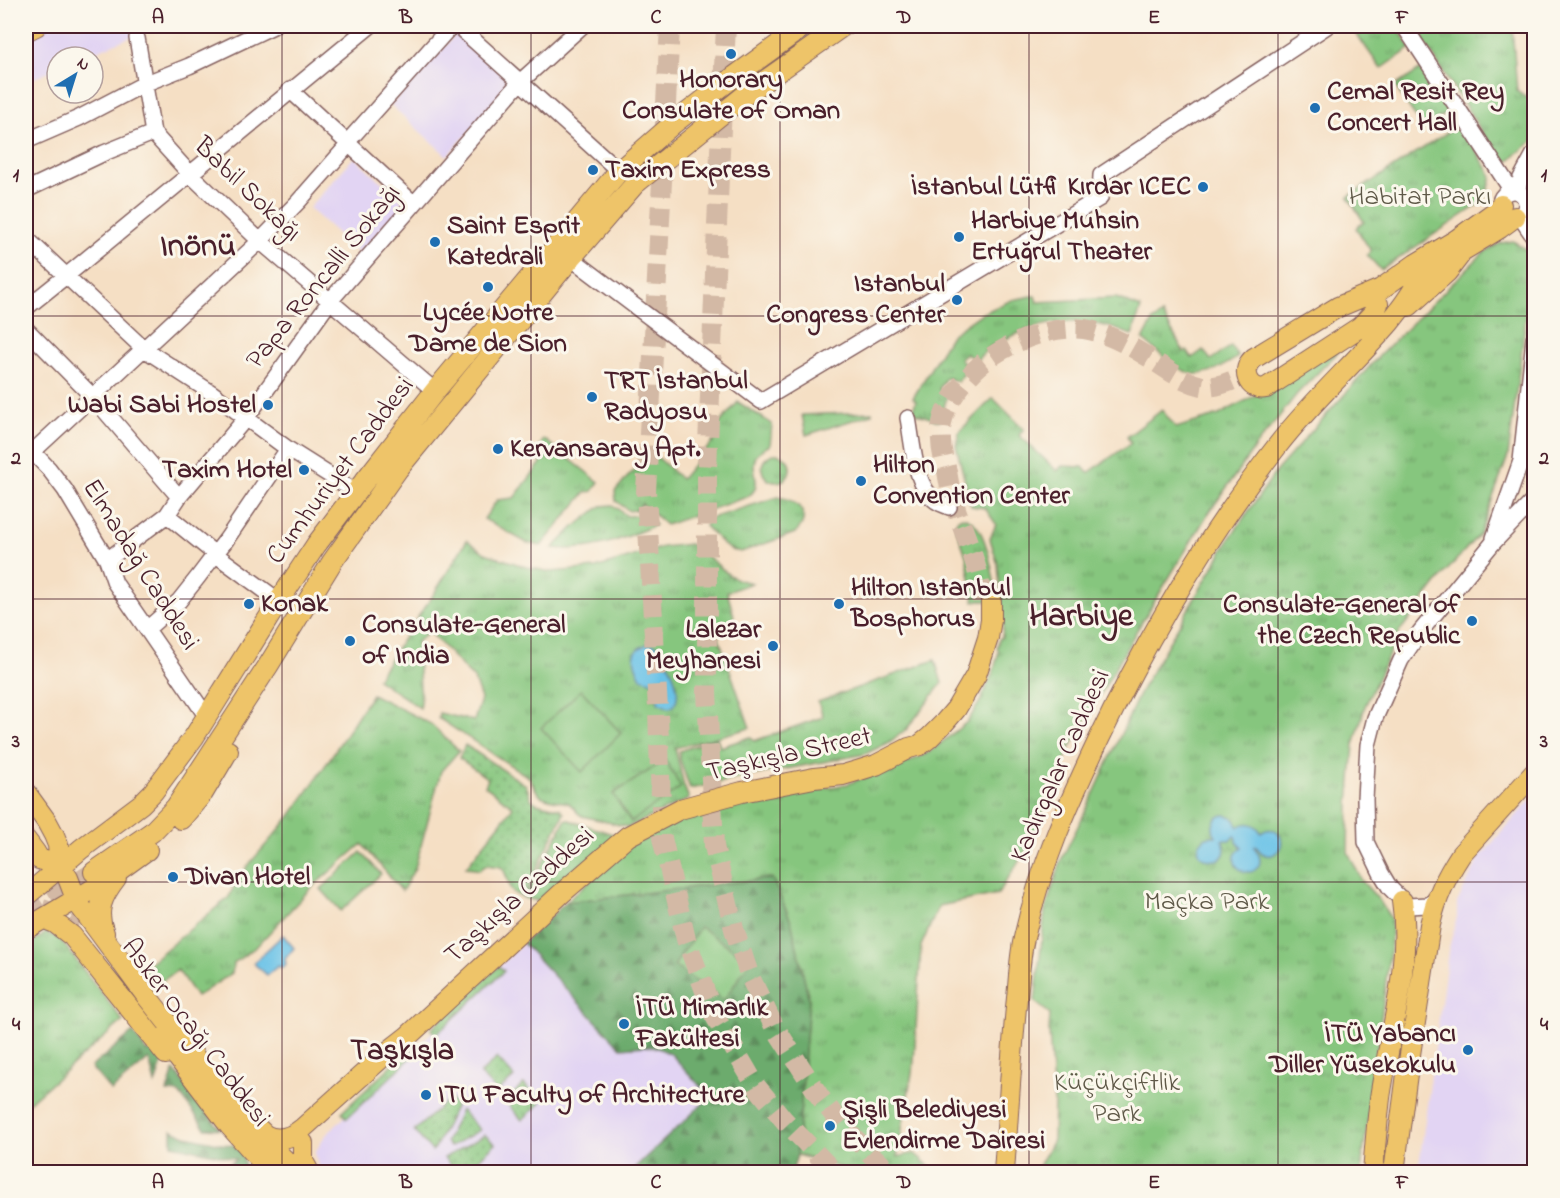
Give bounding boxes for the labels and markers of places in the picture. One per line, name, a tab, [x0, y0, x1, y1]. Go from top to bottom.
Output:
marker: Honorary Consulate of Oman	[724, 47, 738, 61]
place label: Honorary Consulate of Oman	[622, 61, 840, 131]
place label: Cemal Resit Rey Concert Hall	[1327, 73, 1504, 143]
marker: Cemal Resit Rey Concert Hall	[1308, 101, 1322, 115]
place label: Taxim Express	[605, 151, 771, 190]
marker: Taxim Express	[586, 163, 600, 177]
place label: İstanbul Lütfi Kırdar ICEC	[911, 168, 1191, 207]
marker: İstanbul Lütfi Kırdar ICEC	[1196, 180, 1210, 194]
place label: Harbiye Muhsin Ertuğrul Theater	[971, 202, 1152, 273]
place label: Saint Esprit Katedrali	[447, 207, 581, 277]
marker: Harbiye Muhsin Ertuğrul Theater	[952, 230, 966, 244]
marker: Saint Esprit Katedrali	[428, 235, 442, 249]
place label: Istanbul Congress Center	[766, 265, 946, 336]
marker: Lycée Notre Dame de Sion	[481, 280, 495, 294]
marker: Istanbul Congress Center	[950, 293, 964, 307]
place label: Lycée Notre Dame de Sion	[407, 294, 567, 364]
place label: TRT İstanbul Radyosu	[604, 362, 748, 432]
place label: Wabi Sabi Hostel	[68, 386, 256, 425]
marker: TRT İstanbul Radyosu	[585, 390, 599, 404]
marker: Wabi Sabi Hostel	[261, 398, 275, 412]
place label: Kervansaray Apt.	[510, 430, 701, 469]
marker: Kervansaray Apt.	[491, 442, 505, 456]
place label: Hilton Convention Center	[873, 446, 1070, 516]
place label: Taxim Hotel	[162, 451, 292, 490]
marker: Taxim Hotel	[297, 463, 311, 477]
marker: Hilton Convention Center	[854, 474, 868, 488]
place label: Hilton Istanbul Bosphorus	[849, 569, 1010, 639]
place label: Konak	[261, 585, 329, 624]
place label: Consulate-General of the Czech Republic	[1223, 586, 1461, 656]
marker: Konak	[242, 597, 256, 611]
marker: Hilton Istanbul Bosphorus	[832, 597, 846, 611]
place label: Consulate-General of India	[362, 606, 566, 676]
place label: Lalezar Meyhanesi	[646, 611, 762, 681]
marker: Consulate-General of the Czech Republic	[1465, 614, 1479, 628]
marker: Consulate-General of India	[343, 634, 357, 648]
marker: Lalezar Meyhanesi	[766, 639, 780, 653]
place label: Divan Hotel	[183, 858, 310, 897]
marker: Divan Hotel	[166, 870, 180, 884]
place label: İTÜ Mimarlık Fakültesi	[634, 989, 769, 1059]
place label: İTÜ Yabancı Diller Yüsekokulu	[1267, 1015, 1456, 1085]
marker: İTÜ Mimarlık Fakültesi	[617, 1017, 631, 1031]
marker: İTÜ Yabancı Diller Yüsekokulu	[1461, 1043, 1475, 1057]
place label: ITU Faculty of Architecture	[438, 1076, 745, 1115]
marker: ITU Faculty of Architecture	[419, 1088, 433, 1102]
place label: Şişli Belediyesi Evlendirme Dairesi	[842, 1091, 1045, 1161]
marker: Şişli Belediyesi Evlendirme Dairesi	[823, 1119, 837, 1133]

